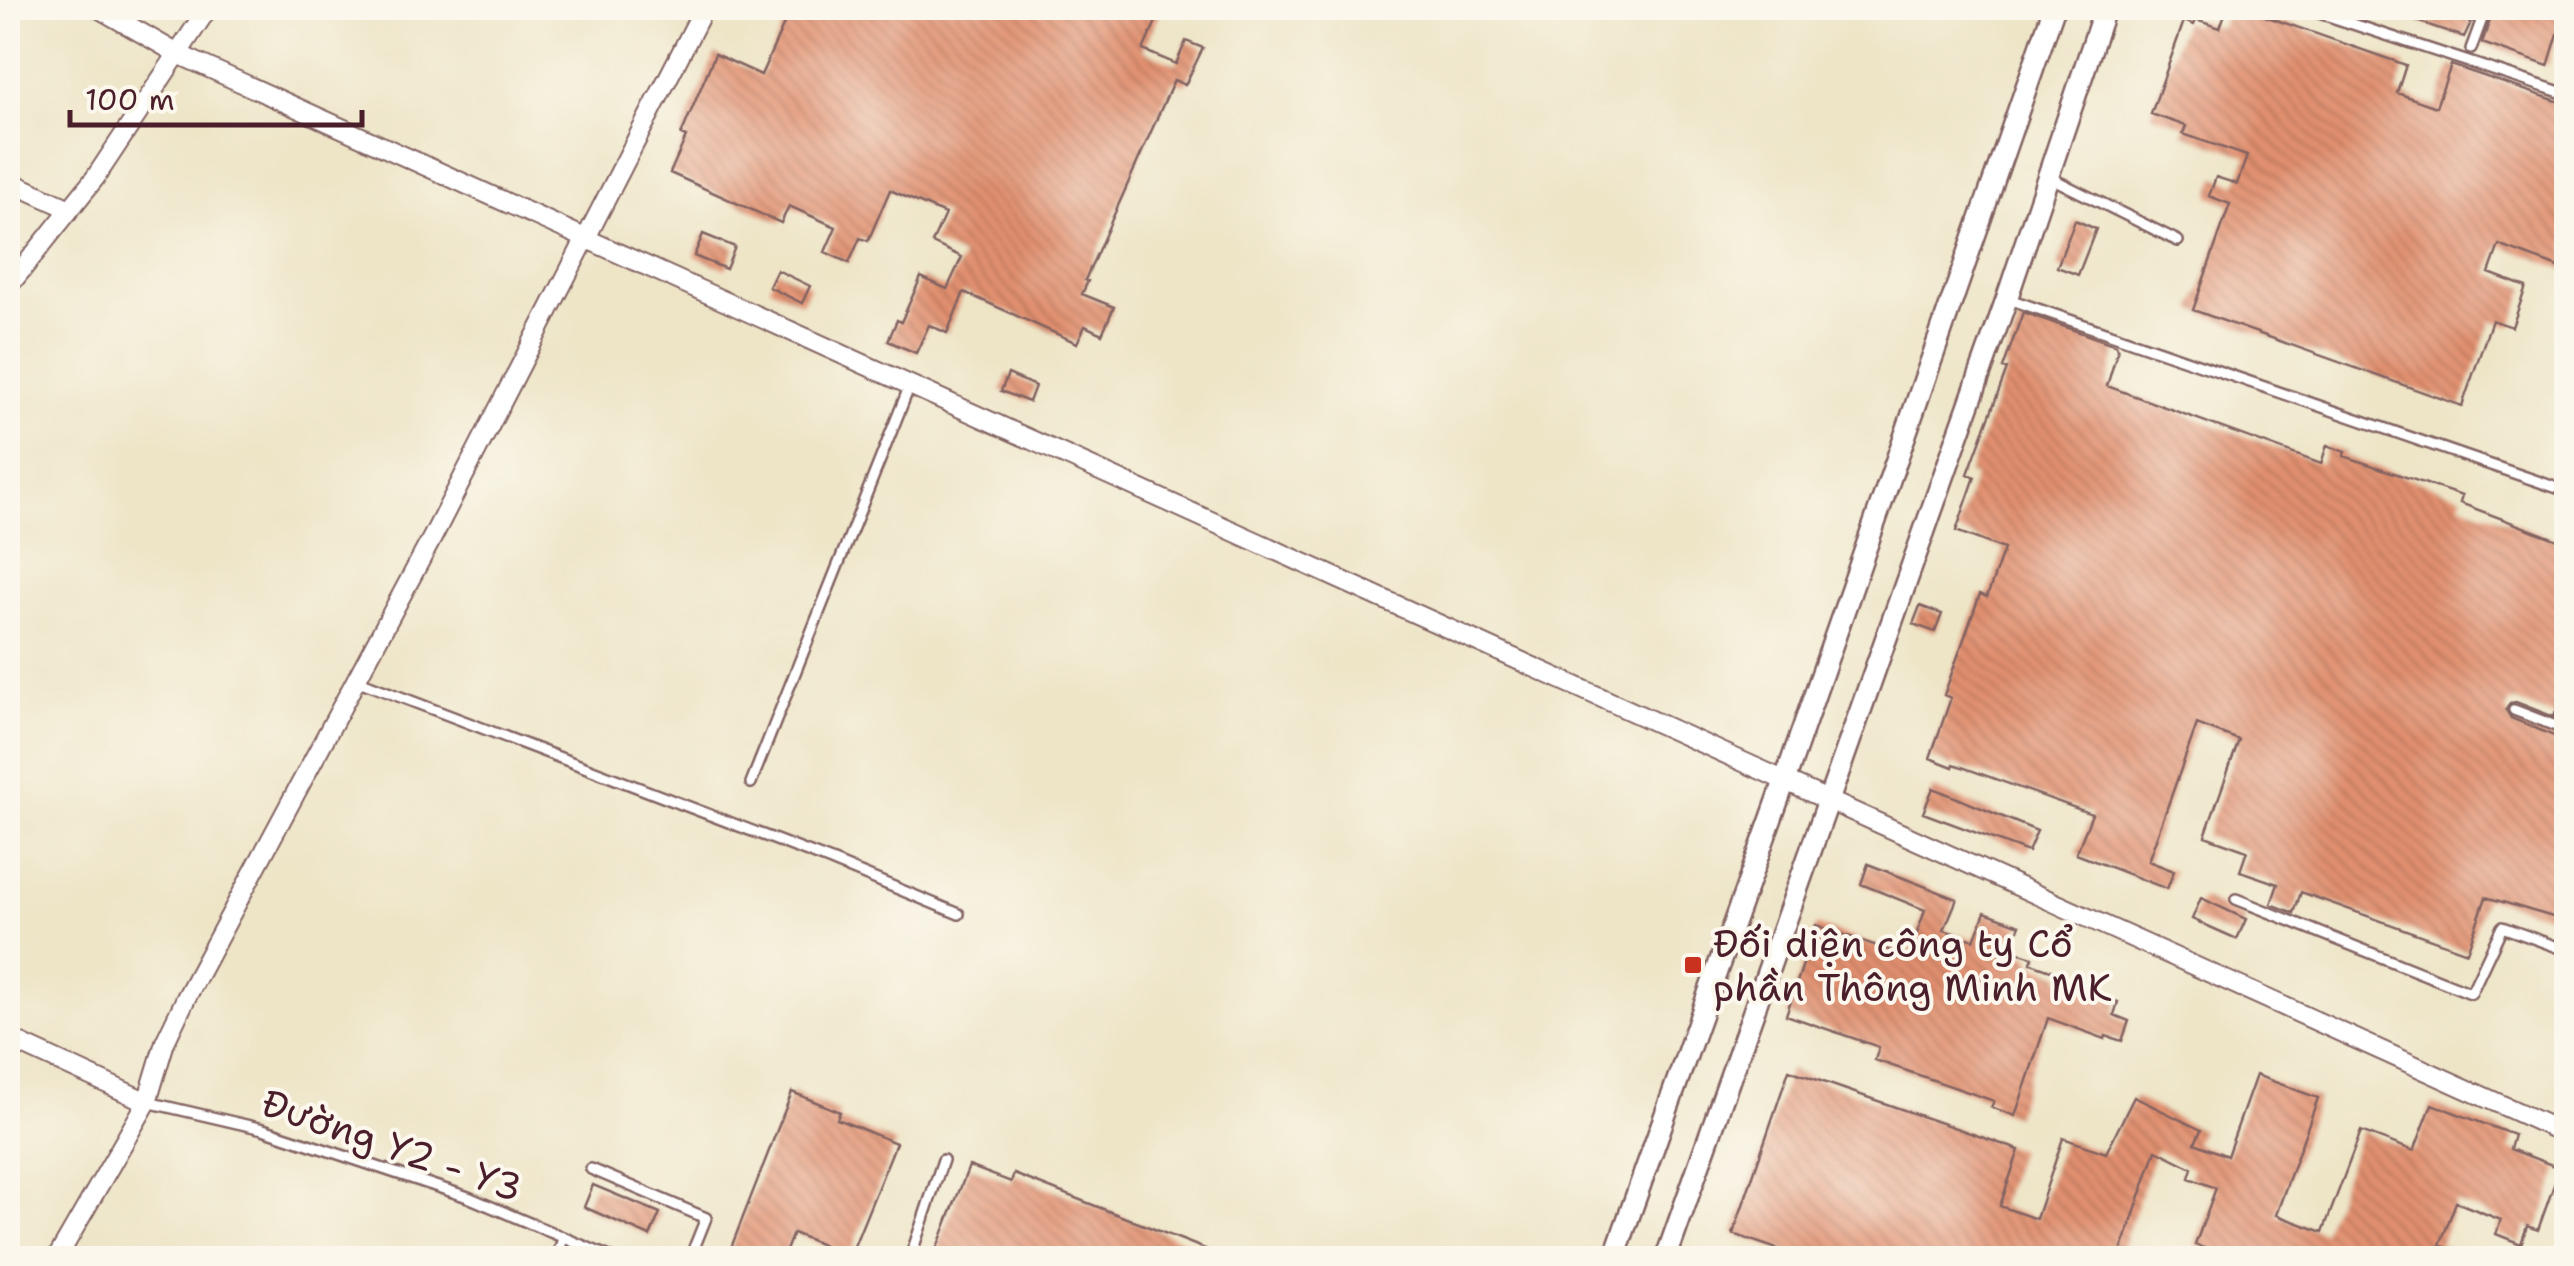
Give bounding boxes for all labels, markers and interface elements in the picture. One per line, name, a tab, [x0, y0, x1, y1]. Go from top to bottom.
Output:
scale bar	[70, 65, 362, 127]
text: 100 m	[85, 79, 175, 120]
place label: Đối diện công ty Cổ phần Thông Minh MK	[1713, 918, 2112, 1013]
marker: Đối diện công ty Cổ phần Thông Minh MK	[1682, 954, 1704, 976]
street label: Đường Y2 - Y3	[255, 1077, 529, 1213]

